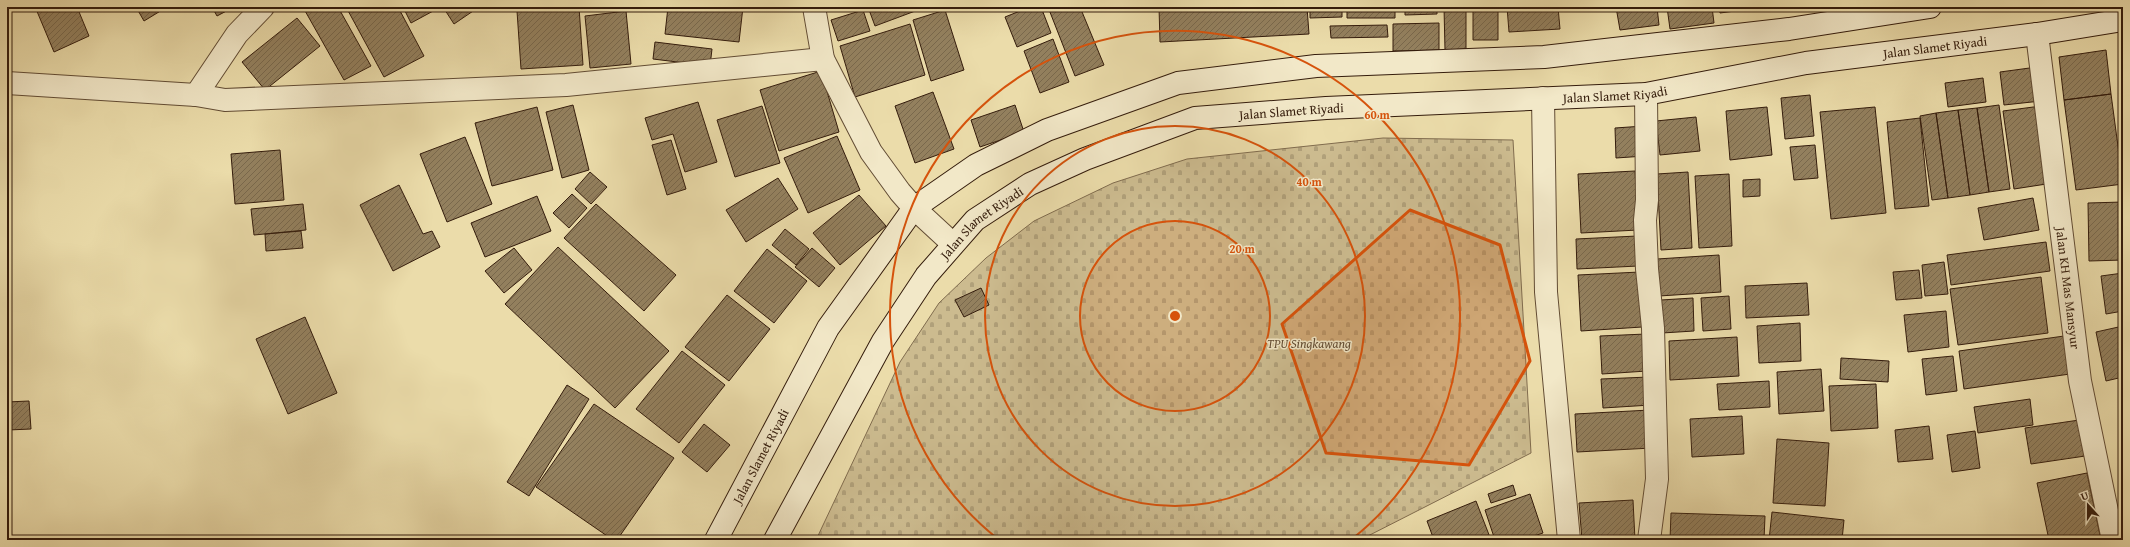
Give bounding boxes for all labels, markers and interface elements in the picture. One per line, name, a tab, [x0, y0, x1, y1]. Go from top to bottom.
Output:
street label: Jalan Slamet Riyadi	[1880, 31, 1989, 63]
street label: Jalan Slamet Riyadi	[1560, 81, 1669, 107]
street label: Jalan Slamet Riyadi	[1236, 98, 1344, 124]
text: 60 m	[1364, 106, 1390, 123]
text: 40 m	[1296, 173, 1322, 190]
street label: Jalan Slamet Riyadi	[934, 181, 1027, 265]
street label: Jalan KH Mas Mansyur	[2051, 224, 2086, 351]
text: 20 m	[1229, 240, 1255, 257]
centre of rings	[1168, 309, 1182, 323]
park label: TPU Singkawang	[1267, 334, 1351, 353]
street label: Jalan Slamet Riyadi	[727, 405, 793, 509]
north arrow	[2068, 485, 2108, 525]
text: U	[2078, 487, 2091, 504]

